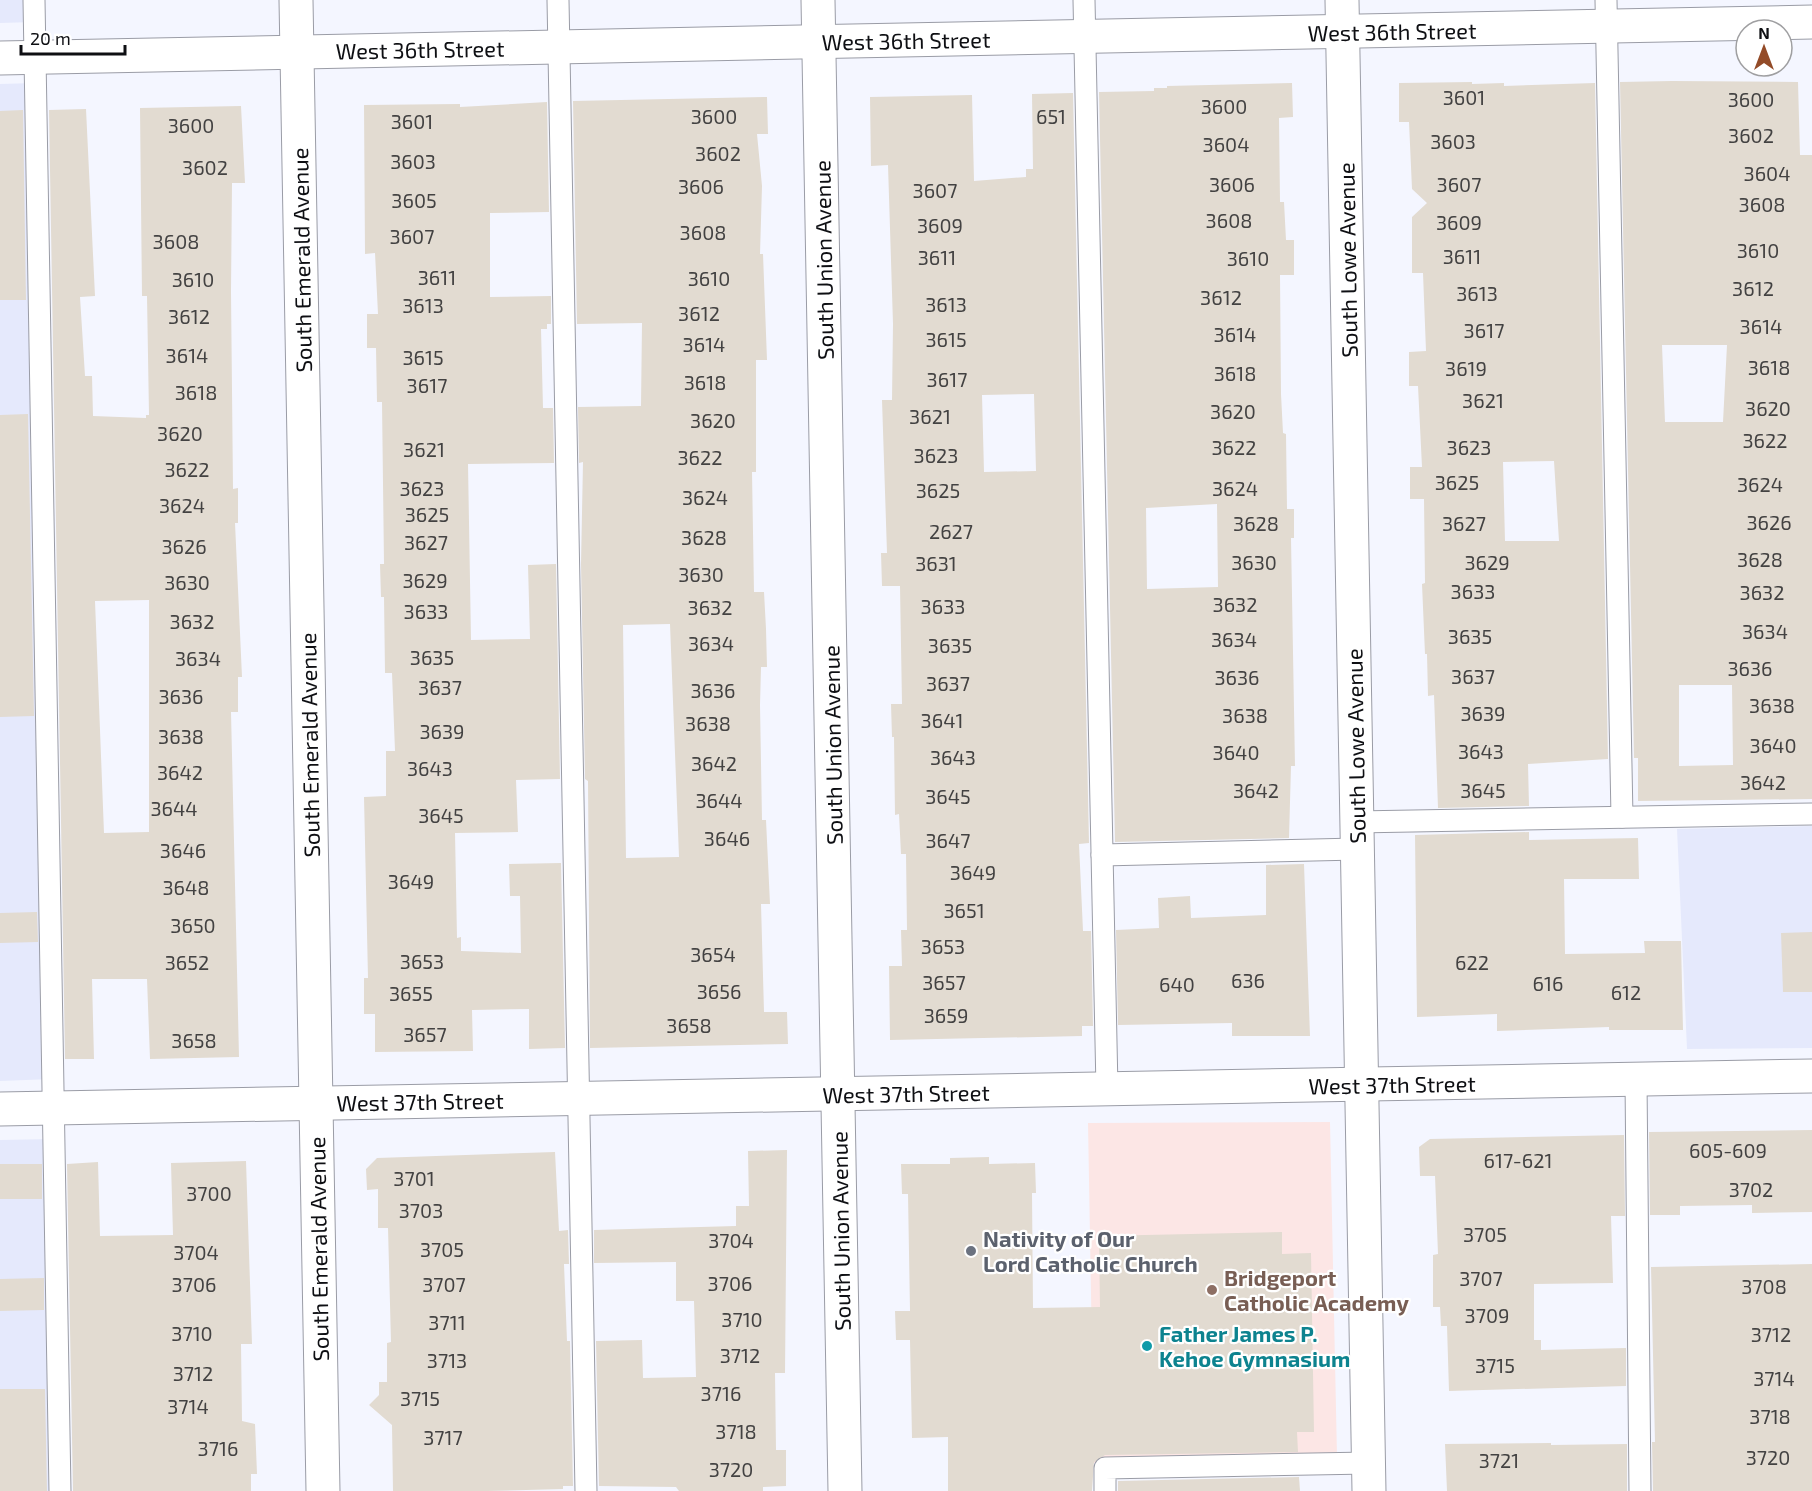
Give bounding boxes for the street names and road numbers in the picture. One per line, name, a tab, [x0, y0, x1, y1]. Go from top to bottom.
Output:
street label: West 36th Street	[1307, 17, 1477, 45]
street label: West 36th Street	[821, 26, 991, 54]
street label: West 36th Street	[335, 35, 505, 63]
street label: South Emerald Avenue	[286, 147, 316, 373]
street label: South Union Avenue	[808, 160, 838, 360]
street label: South Lowe Avenue	[1332, 162, 1362, 358]
street label: South Emerald Avenue	[294, 632, 324, 858]
street label: South Union Avenue	[817, 645, 847, 845]
street label: South Lowe Avenue	[1340, 648, 1370, 844]
street label: West 37th Street	[1308, 1070, 1476, 1098]
street label: West 37th Street	[822, 1079, 990, 1107]
street label: West 37th Street	[336, 1087, 504, 1115]
street label: South Union Avenue	[825, 1131, 855, 1331]
street label: South Emerald Avenue	[303, 1136, 333, 1362]

